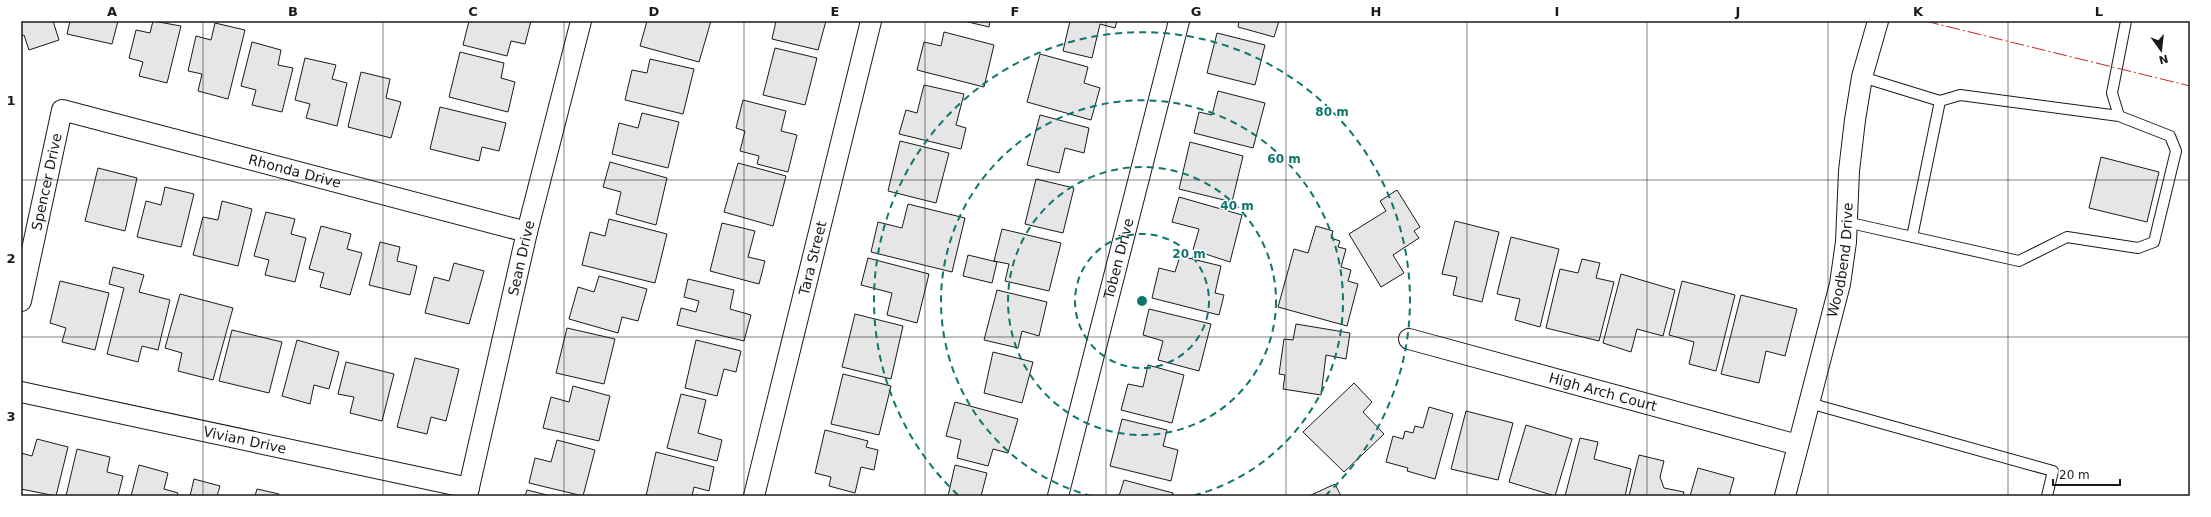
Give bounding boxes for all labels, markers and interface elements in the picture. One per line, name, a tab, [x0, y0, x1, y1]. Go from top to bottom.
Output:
text: A	[107, 4, 117, 19]
text: B	[288, 4, 298, 19]
text: C	[468, 4, 478, 19]
text: D	[649, 4, 660, 19]
text: E	[831, 4, 839, 19]
text: F	[1011, 4, 1019, 19]
text: G	[1191, 4, 1201, 19]
text: H	[1371, 4, 1381, 19]
text: I	[1555, 4, 1559, 19]
text: J	[1735, 4, 1740, 19]
text: K	[1913, 4, 1924, 19]
text: L	[2095, 4, 2103, 19]
north arrow	[2141, 30, 2181, 70]
text: N	[2157, 52, 2170, 67]
text: 1	[6, 93, 16, 108]
text: 80 m	[1315, 105, 1349, 119]
street label: Spencer Drive	[28, 132, 65, 232]
street label: Rhonda Drive	[247, 151, 343, 191]
text: 60 m	[1267, 152, 1301, 166]
text: 40 m	[1220, 199, 1254, 213]
street label: Woodbend Drive	[1824, 202, 1856, 319]
street label: Toben Drive	[1100, 216, 1136, 302]
street label: Sean Drive	[505, 219, 538, 297]
street label: Tara Street	[795, 219, 830, 298]
text: 20 m	[1172, 247, 1206, 261]
text: 2	[6, 251, 16, 266]
centre of rings	[1135, 294, 1149, 308]
street label: High Arch Court	[1547, 370, 1659, 414]
text: 3	[6, 409, 16, 424]
street label: Vivian Drive	[202, 423, 288, 457]
scale bar	[2053, 461, 2120, 487]
text: 20 m	[2059, 468, 2090, 482]

